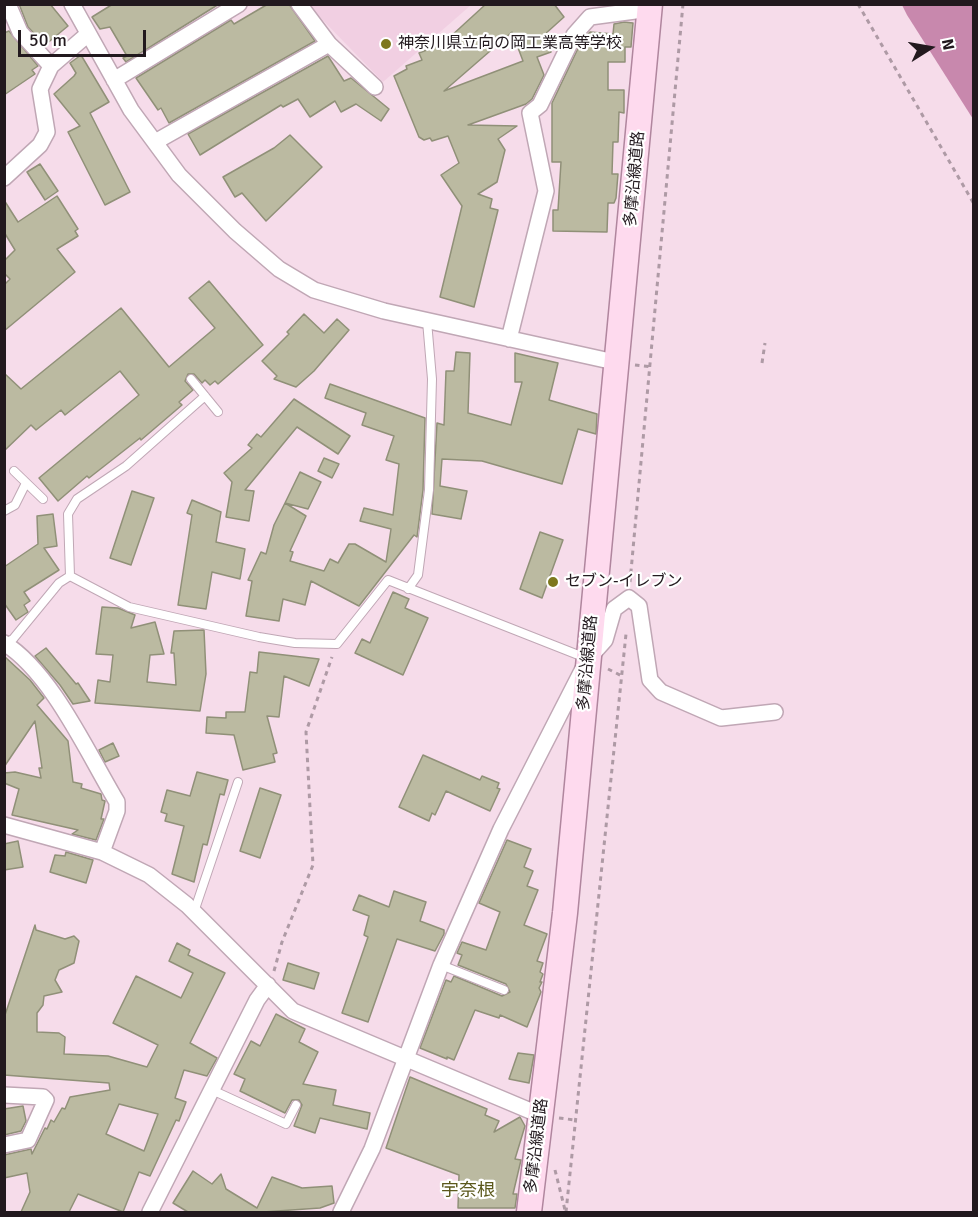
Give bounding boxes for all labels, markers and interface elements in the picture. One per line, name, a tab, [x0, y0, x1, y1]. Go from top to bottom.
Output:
scale bar	[21, 18, 148, 56]
north arrow	[900, 18, 960, 78]
text: 50 m	[29, 29, 67, 51]
place label: 神奈川県立向の岡工業高等学校	[398, 34, 622, 54]
marker: 神奈川県立向の岡工業高等学校	[379, 37, 393, 51]
text: N	[937, 37, 959, 52]
street label: 多摩沿線道路	[621, 130, 649, 228]
place label: セブン-イレブン	[565, 572, 683, 592]
marker: セブン-イレブン	[546, 575, 560, 589]
street label: 多摩沿線道路	[574, 614, 602, 712]
street label: 多摩沿線道路	[522, 1097, 552, 1195]
district label: 宇奈根	[441, 1180, 495, 1202]

